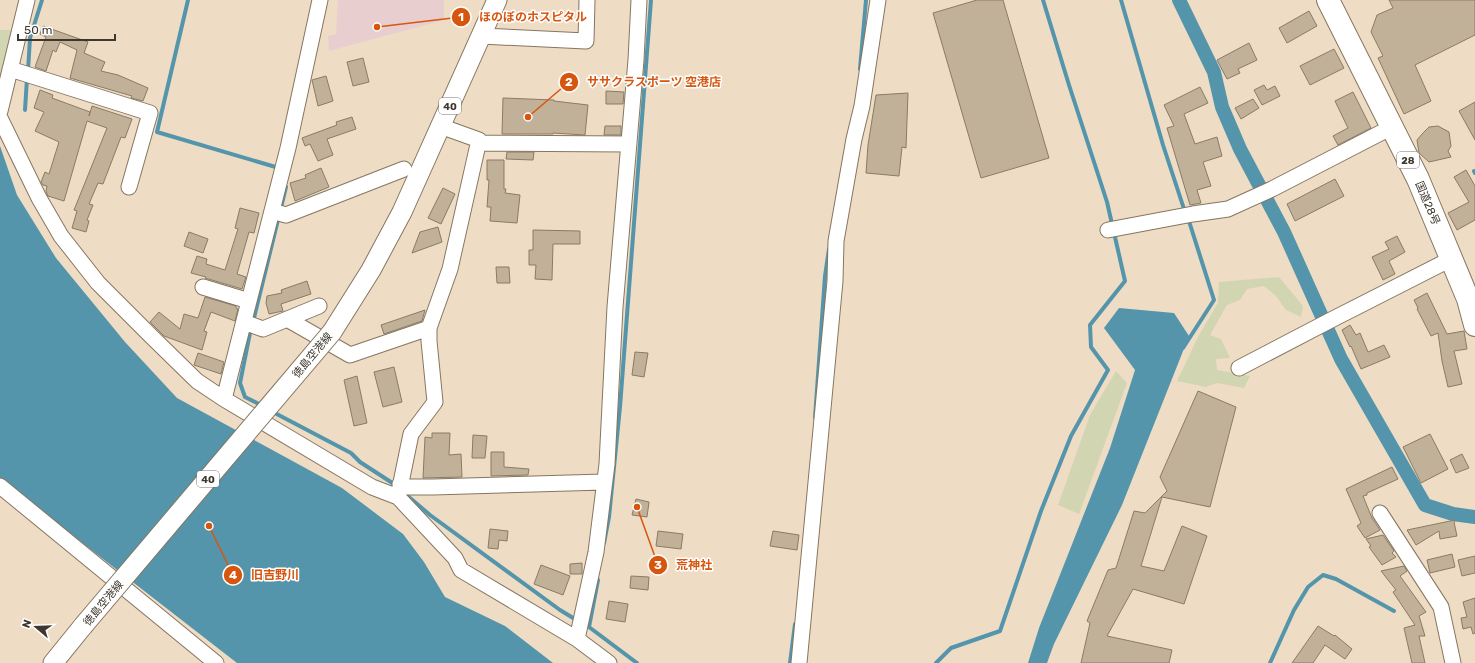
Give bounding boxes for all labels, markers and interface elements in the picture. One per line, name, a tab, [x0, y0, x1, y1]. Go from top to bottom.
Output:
callout: ほのぼのホスピタル	[451, 5, 595, 29]
text: 1	[458, 10, 464, 24]
text: ほのぼのホスピタル	[479, 10, 587, 24]
scale bar	[18, 16, 115, 42]
text: 50 m	[24, 23, 52, 37]
callout: ササクラスポーツ 空港店	[559, 70, 730, 94]
text: 2	[565, 75, 573, 89]
text: ササクラスポーツ 空港店	[587, 75, 721, 89]
road number: 40	[439, 98, 461, 114]
road number: 28	[1397, 152, 1419, 168]
street label: 国道28号	[1412, 179, 1443, 227]
street label: 徳島空港線	[290, 330, 335, 381]
road number: 40	[197, 471, 219, 487]
callout: 荒神社	[648, 553, 720, 577]
text: 3	[654, 558, 662, 572]
text: 荒神社	[676, 558, 712, 572]
callout: 旧吉野川	[223, 563, 307, 587]
text: 4	[229, 568, 237, 582]
text: 旧吉野川	[251, 568, 299, 582]
street label: 徳島空港線	[81, 578, 126, 629]
north arrow	[16, 607, 56, 647]
text: N	[20, 618, 34, 630]

